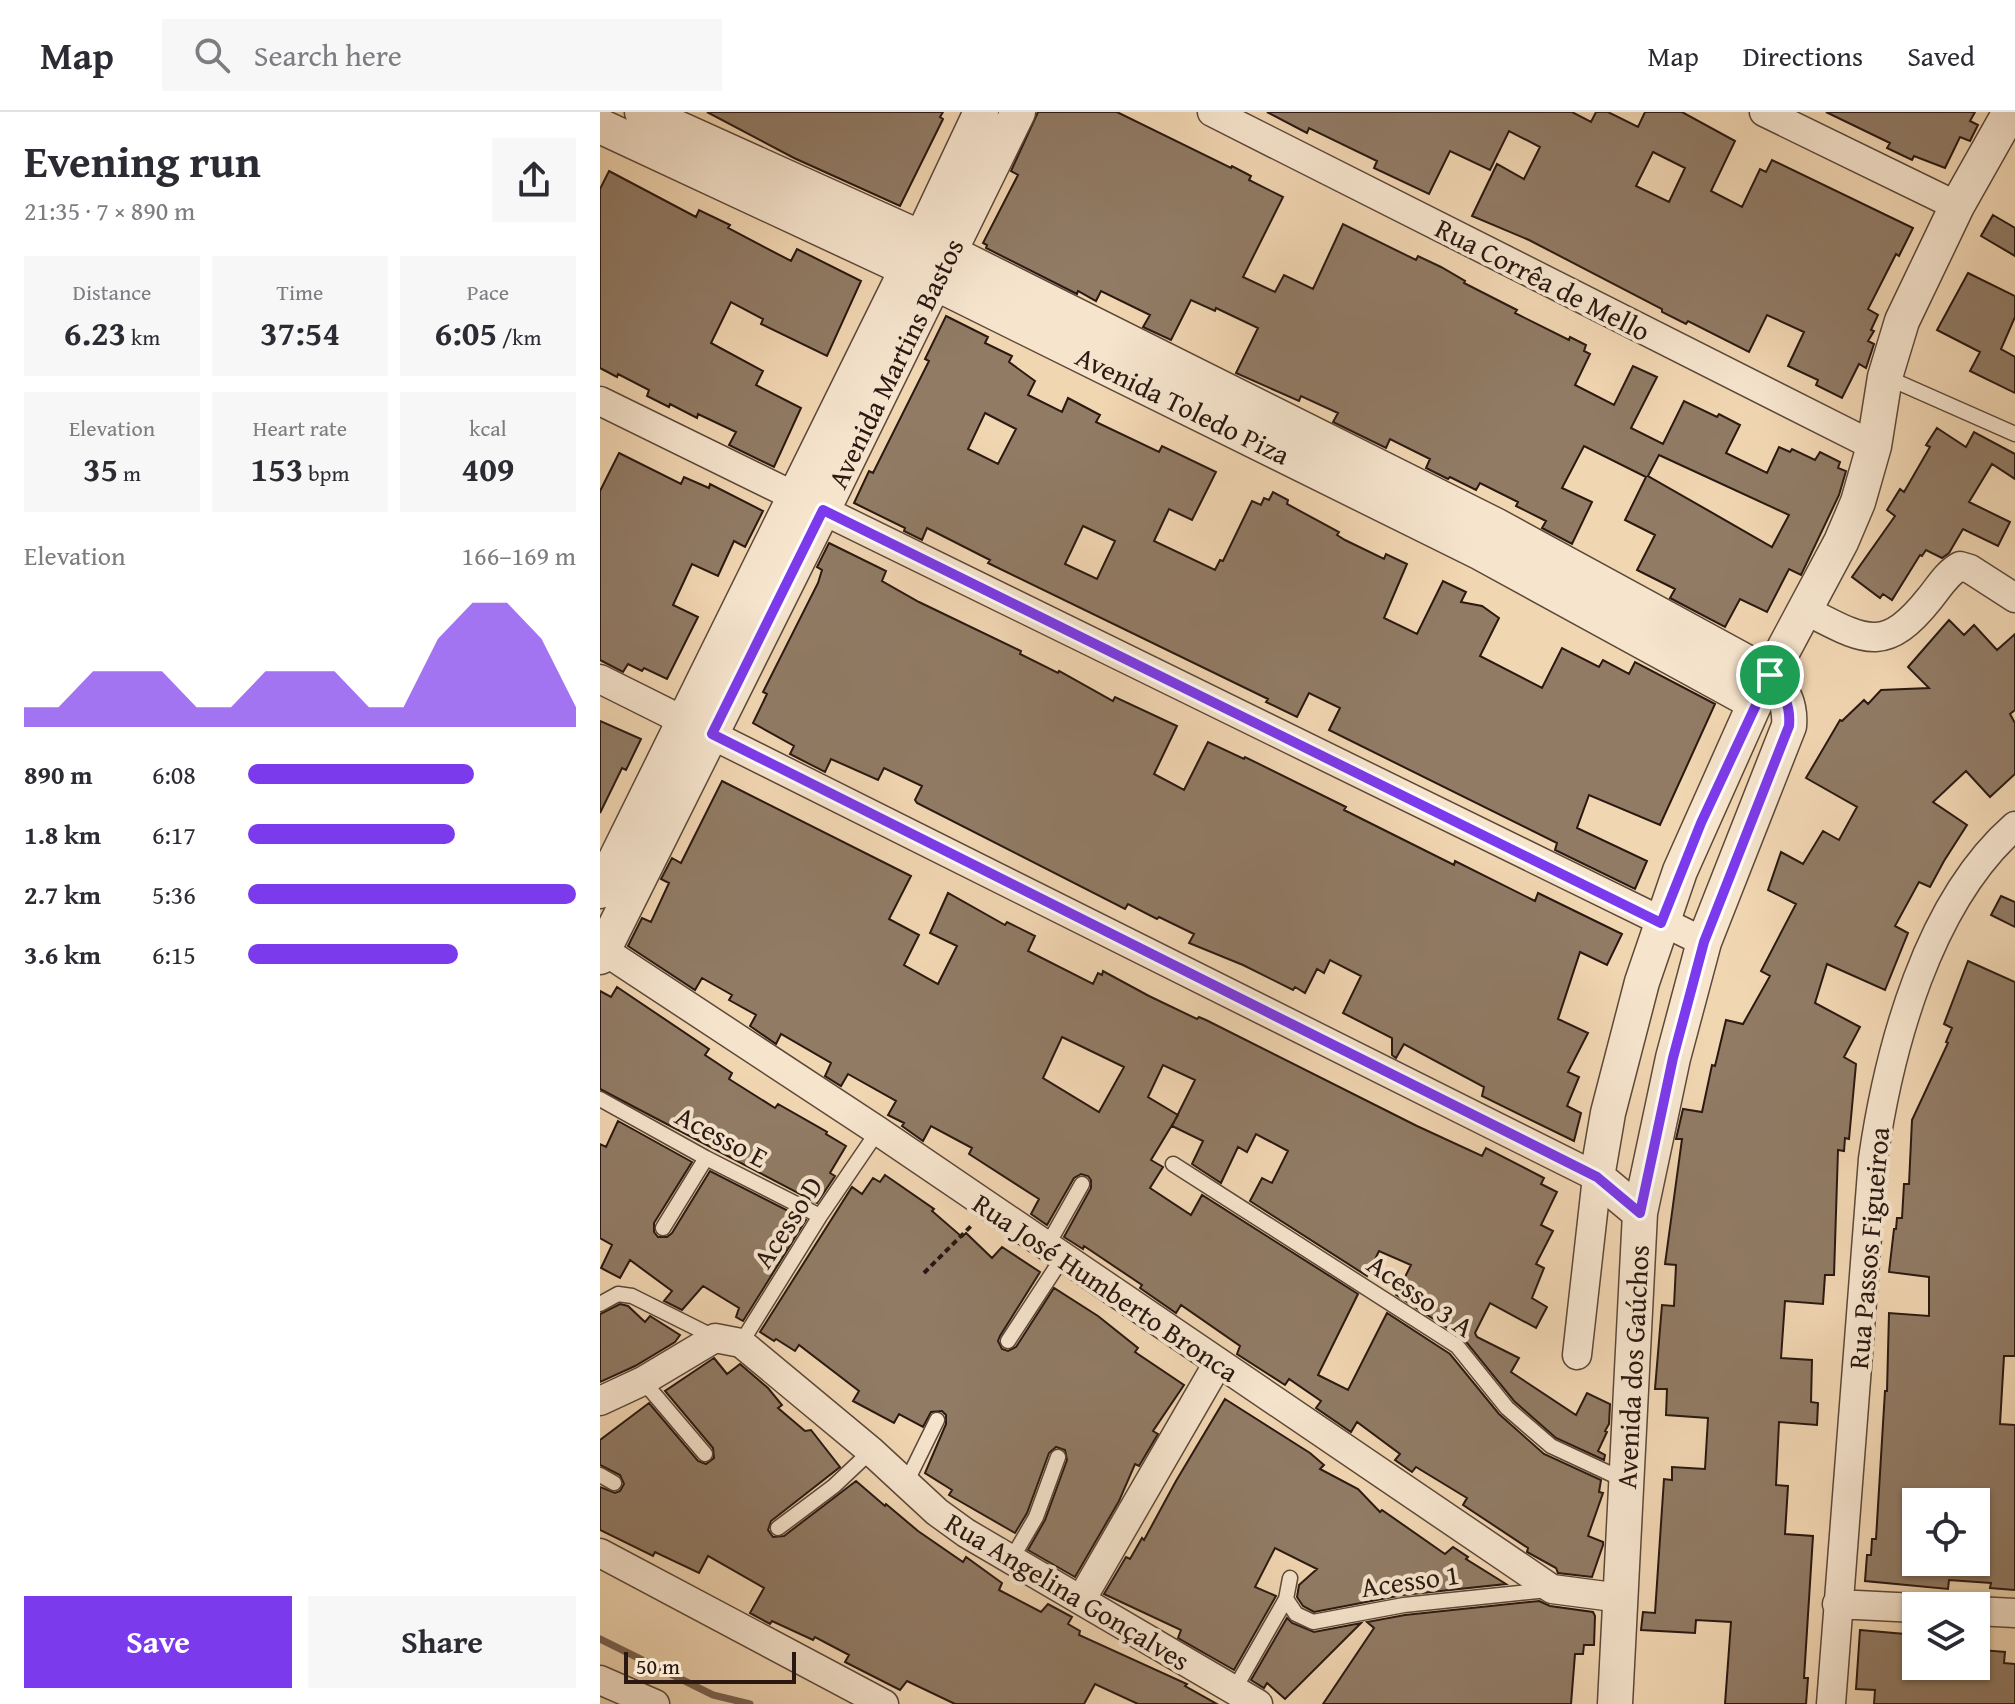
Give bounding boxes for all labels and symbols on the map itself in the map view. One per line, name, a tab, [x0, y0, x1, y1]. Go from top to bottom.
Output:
street label: Rua Corrêa de Mello	[1428, 207, 1658, 351]
street label: Avenida Martins Bastos	[817, 231, 973, 495]
street label: Avenida Toledo Piza	[1069, 335, 1298, 475]
pin	[1736, 641, 1804, 709]
street label: Acesso E	[668, 1095, 776, 1177]
street label: Rua Passos Figueiroa	[1837, 1124, 1899, 1371]
street label: Acesso D	[742, 1168, 832, 1276]
street label: Rua José Humberto Bronca	[965, 1183, 1248, 1392]
street label: Acesso 3 A	[1359, 1243, 1483, 1347]
street label: Avenida dos Gaúchos	[1605, 1244, 1659, 1490]
street label: Rua Angelina Gonçalves	[938, 1502, 1198, 1680]
street label: Acesso 1	[1358, 1553, 1462, 1607]
scale bar	[624, 1648, 796, 1684]

